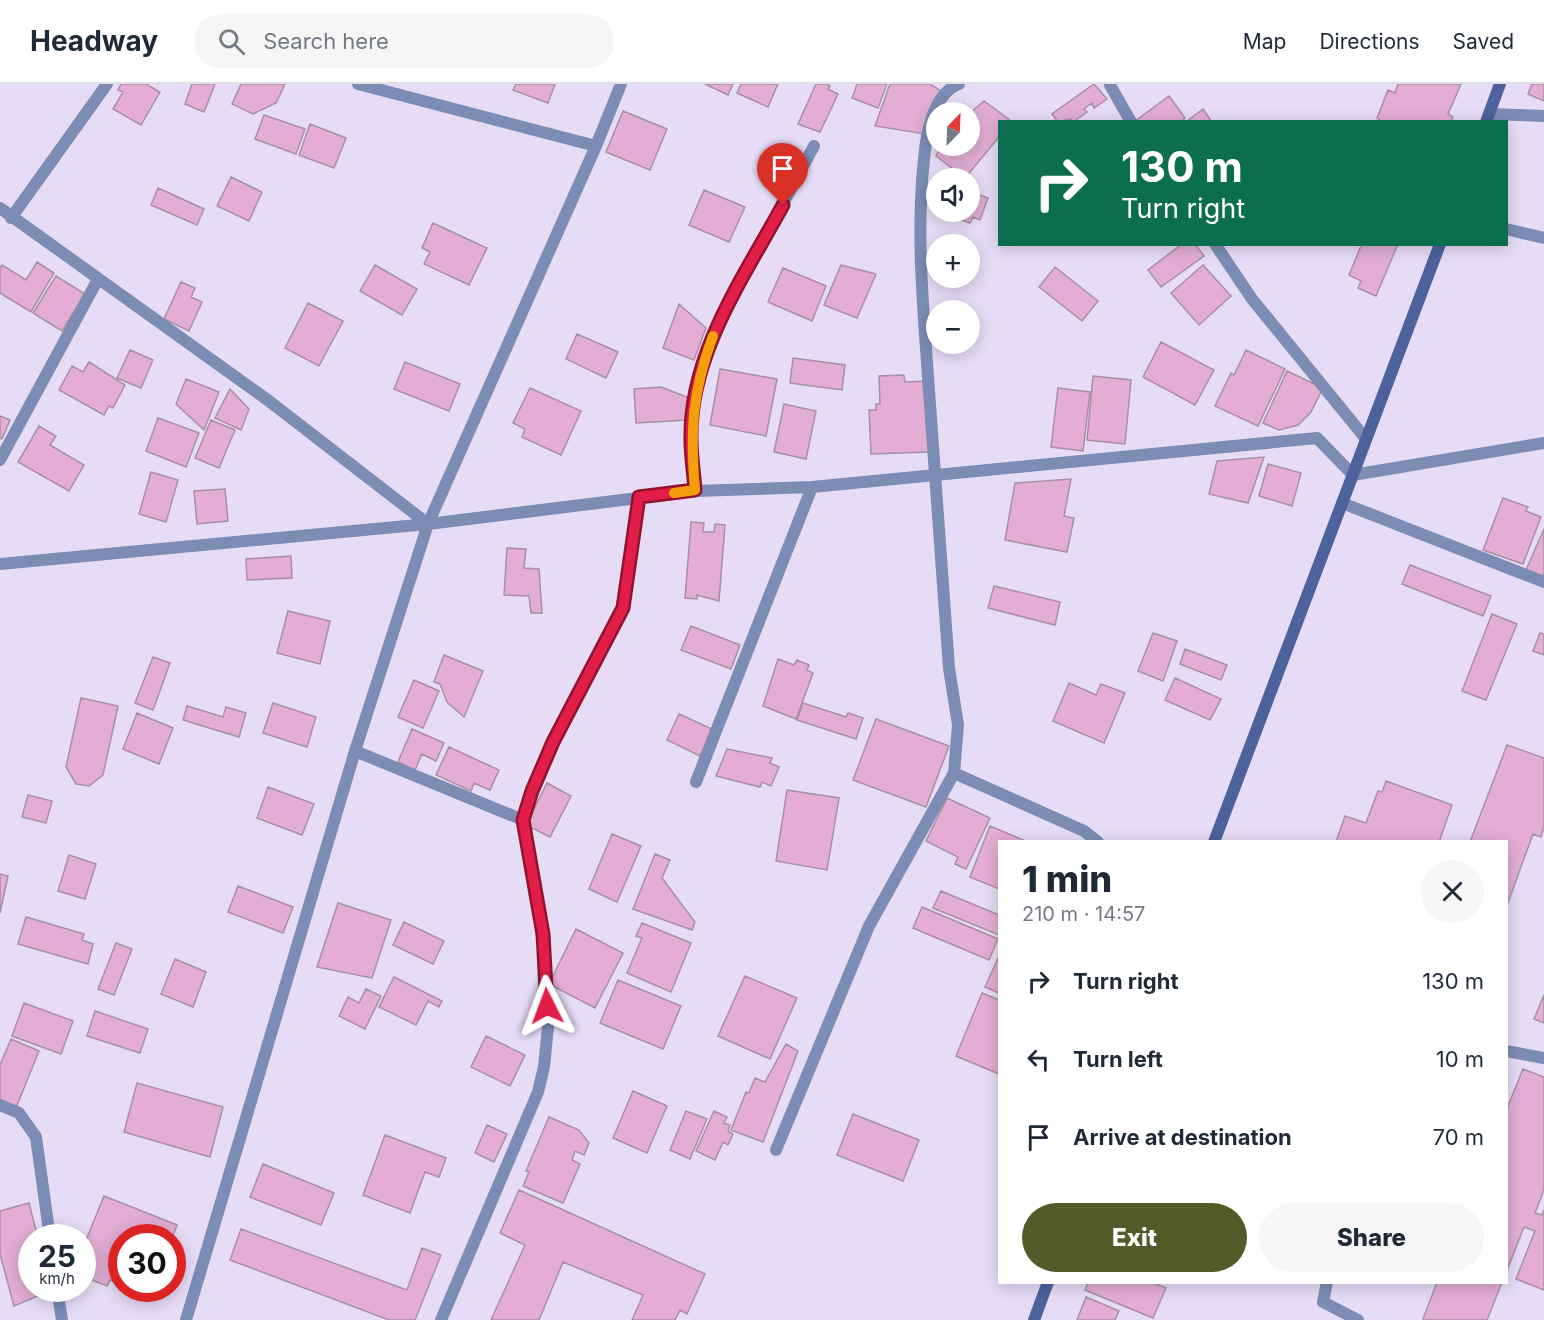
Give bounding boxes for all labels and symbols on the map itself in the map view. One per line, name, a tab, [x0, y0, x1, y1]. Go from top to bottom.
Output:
north arrow	[926, 102, 980, 156]
pin	[757, 143, 808, 205]
position arrow	[515, 974, 579, 1038]
speed limit sign: 30	[108, 1224, 186, 1302]

